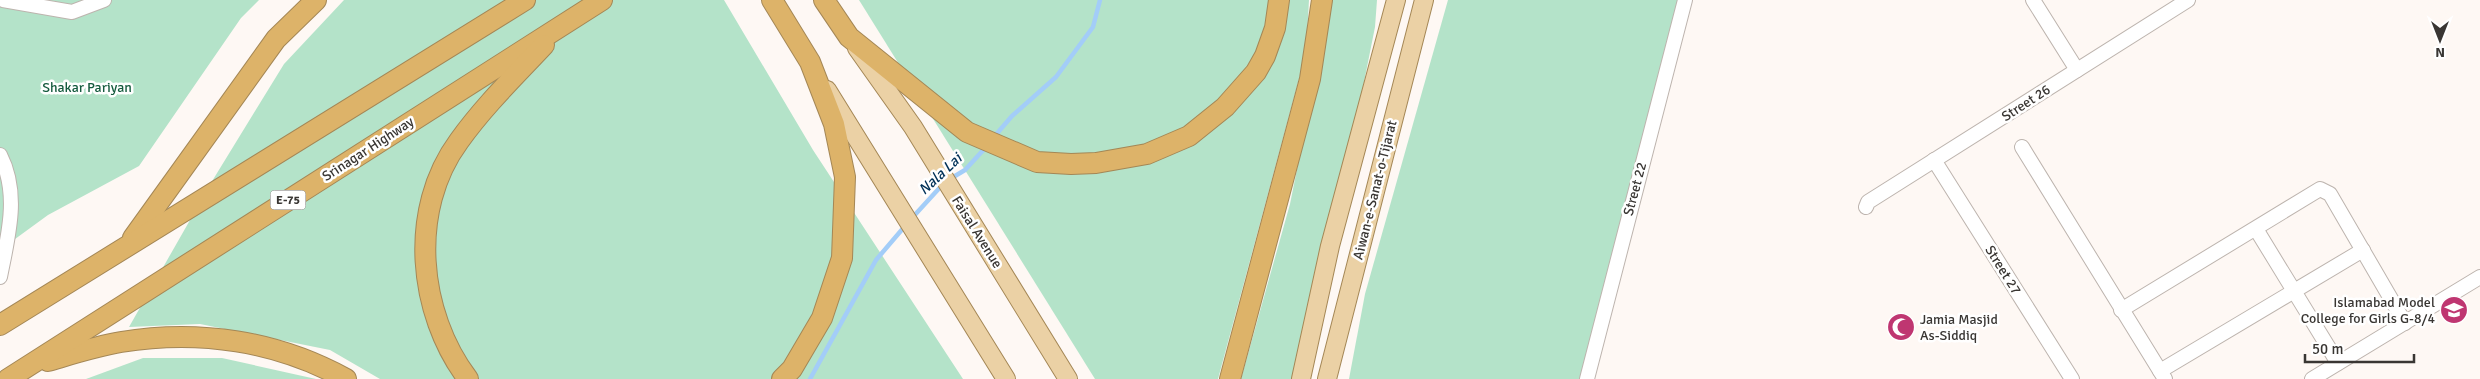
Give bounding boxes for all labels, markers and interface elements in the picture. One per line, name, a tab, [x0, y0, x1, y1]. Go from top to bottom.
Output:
north arrow	[2415, 15, 2465, 65]
text: N	[2435, 44, 2445, 61]
park label: Shakar Pariyan	[42, 79, 132, 96]
street label: Street 26	[1998, 81, 2054, 125]
street label: Srinagar Highway	[319, 113, 417, 185]
street label: Aiwan-e-Sanat-o-Tijarat	[1349, 118, 1401, 261]
water label: Nala Lai	[915, 148, 967, 198]
street label: Street 22	[1620, 160, 1650, 218]
road number: E-75	[270, 190, 306, 210]
street label: Faisal Avenue	[948, 193, 1006, 271]
street label: Street 27	[1981, 242, 2025, 298]
place label: Islamabad Model College for Girls G-8/4	[2301, 294, 2435, 327]
school or university icon: Islamabad Model College for Girls G-8/4	[2439, 295, 2469, 325]
place label: Jamia Masjid As-Siddiq	[1920, 311, 1998, 344]
mosque icon: Jamia Masjid As-Siddiq	[1886, 312, 1916, 342]
scale bar	[2305, 332, 2414, 364]
text: 50 m	[2312, 340, 2343, 358]

